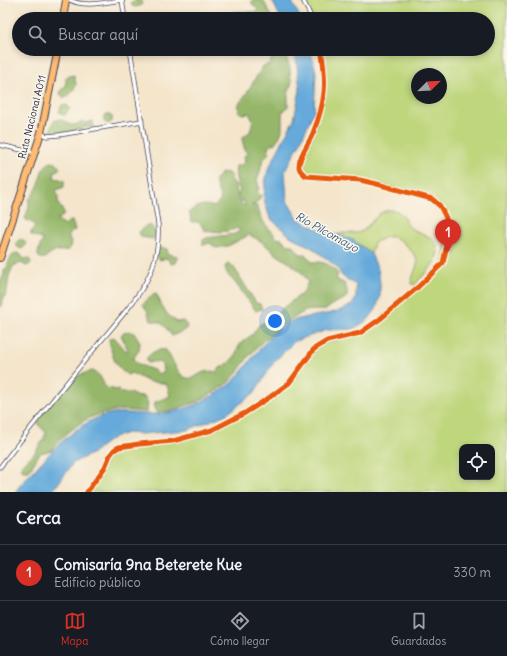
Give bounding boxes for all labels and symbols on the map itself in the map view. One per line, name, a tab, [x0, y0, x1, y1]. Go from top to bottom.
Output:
north arrow	[411, 68, 447, 104]
street label: Ruta Nacional A011	[15, 74, 49, 160]
water label: Río Pilcomayo	[293, 209, 362, 255]
pin: 1	[435, 219, 461, 252]
your location	[265, 311, 285, 331]

